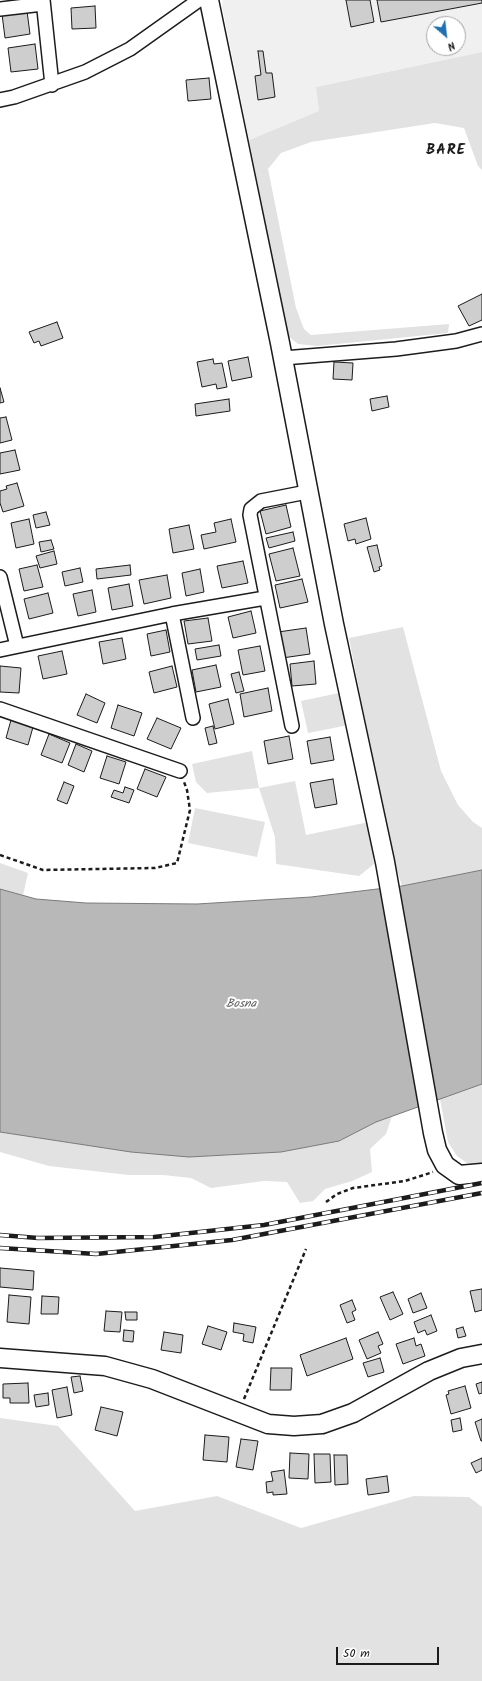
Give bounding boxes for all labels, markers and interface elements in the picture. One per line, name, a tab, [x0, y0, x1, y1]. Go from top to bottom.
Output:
north arrow	[426, 16, 466, 56]
text: N	[444, 36, 458, 55]
district label: BARE	[426, 142, 466, 160]
water label: Bosna	[226, 998, 256, 1012]
scale bar	[338, 1639, 441, 1665]
text: 50 m	[343, 1644, 370, 1663]

